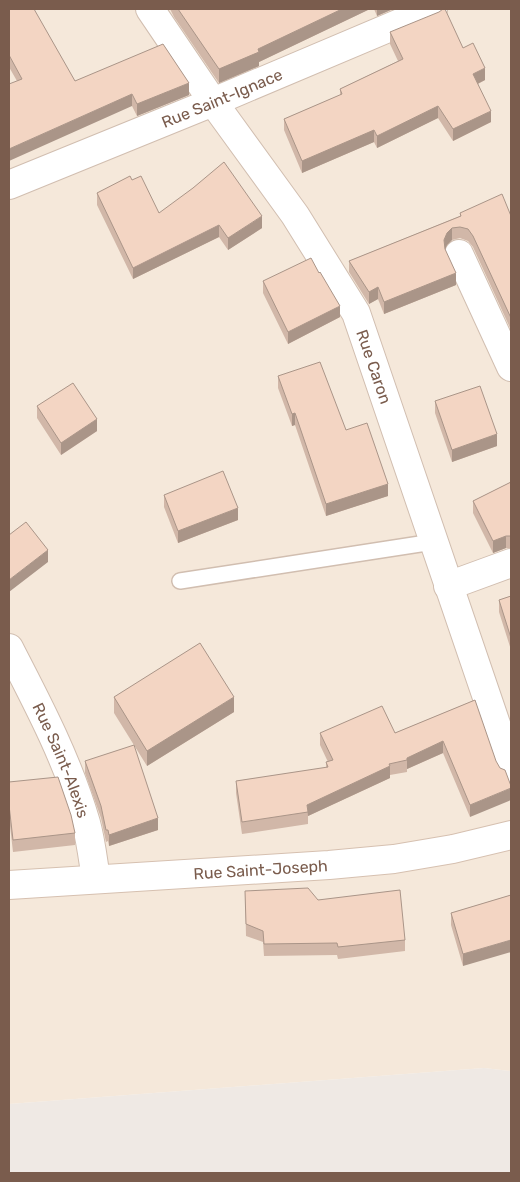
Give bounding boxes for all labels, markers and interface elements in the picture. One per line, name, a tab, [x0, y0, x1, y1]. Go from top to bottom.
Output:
street label: Rue Saint-Ignace	[159, 65, 285, 132]
street label: Rue Caron	[352, 327, 395, 406]
street label: Rue Saint-Alexis	[28, 700, 93, 820]
street label: Rue Saint-Joseph	[193, 856, 328, 883]

